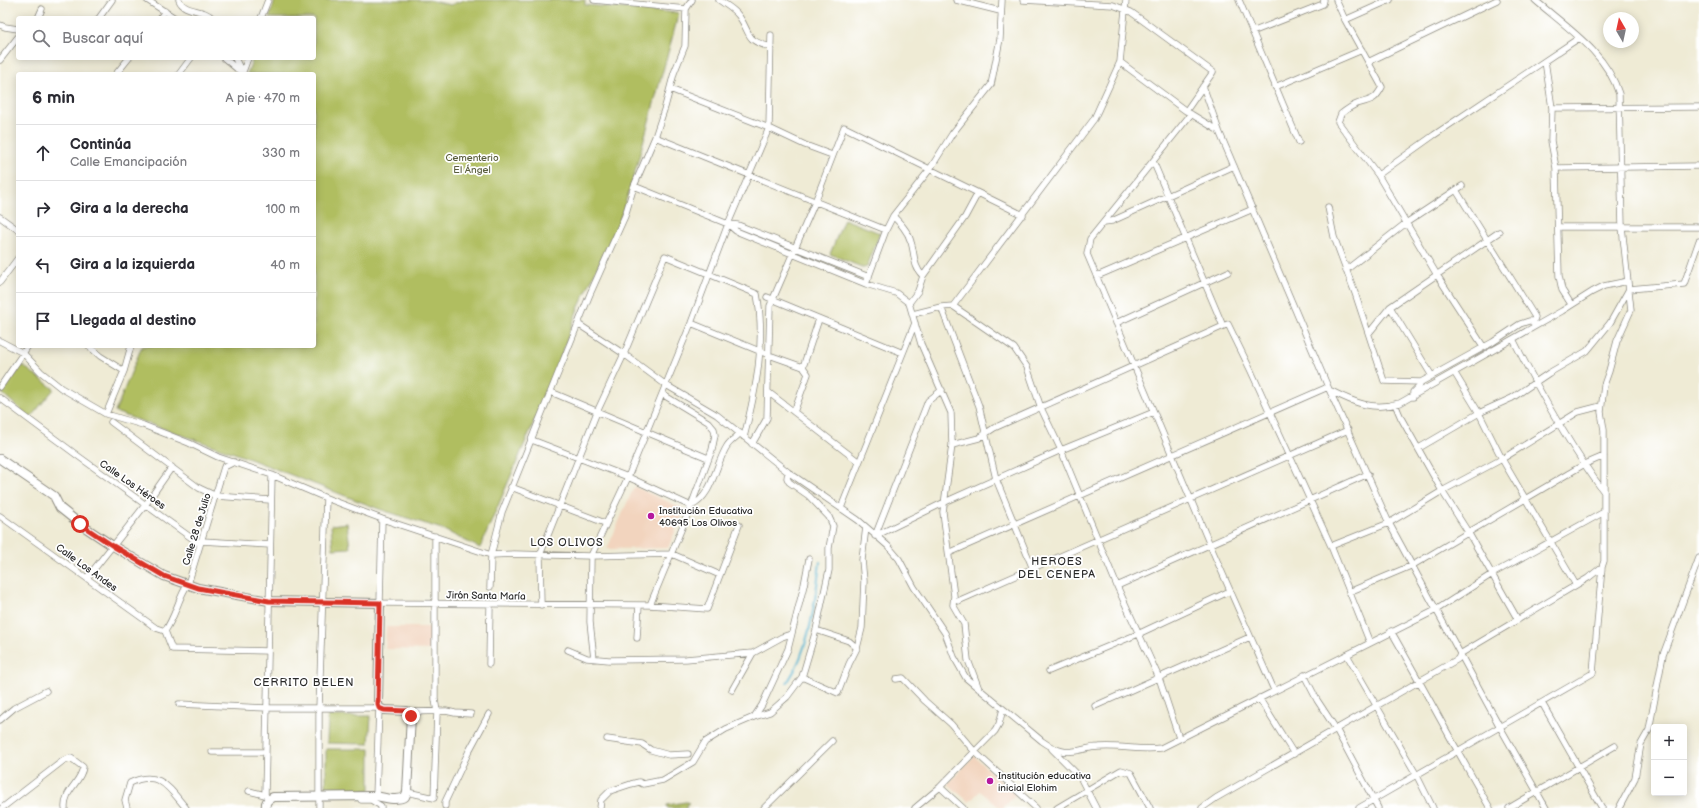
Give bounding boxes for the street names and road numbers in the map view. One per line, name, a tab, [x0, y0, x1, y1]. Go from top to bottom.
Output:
street label: Calle Los Héroes	[97, 458, 168, 512]
street label: Calle 28 de Julio	[180, 491, 214, 567]
street label: Calle Los Andes	[53, 542, 119, 594]
street label: Jirón Santa María	[446, 589, 526, 603]

